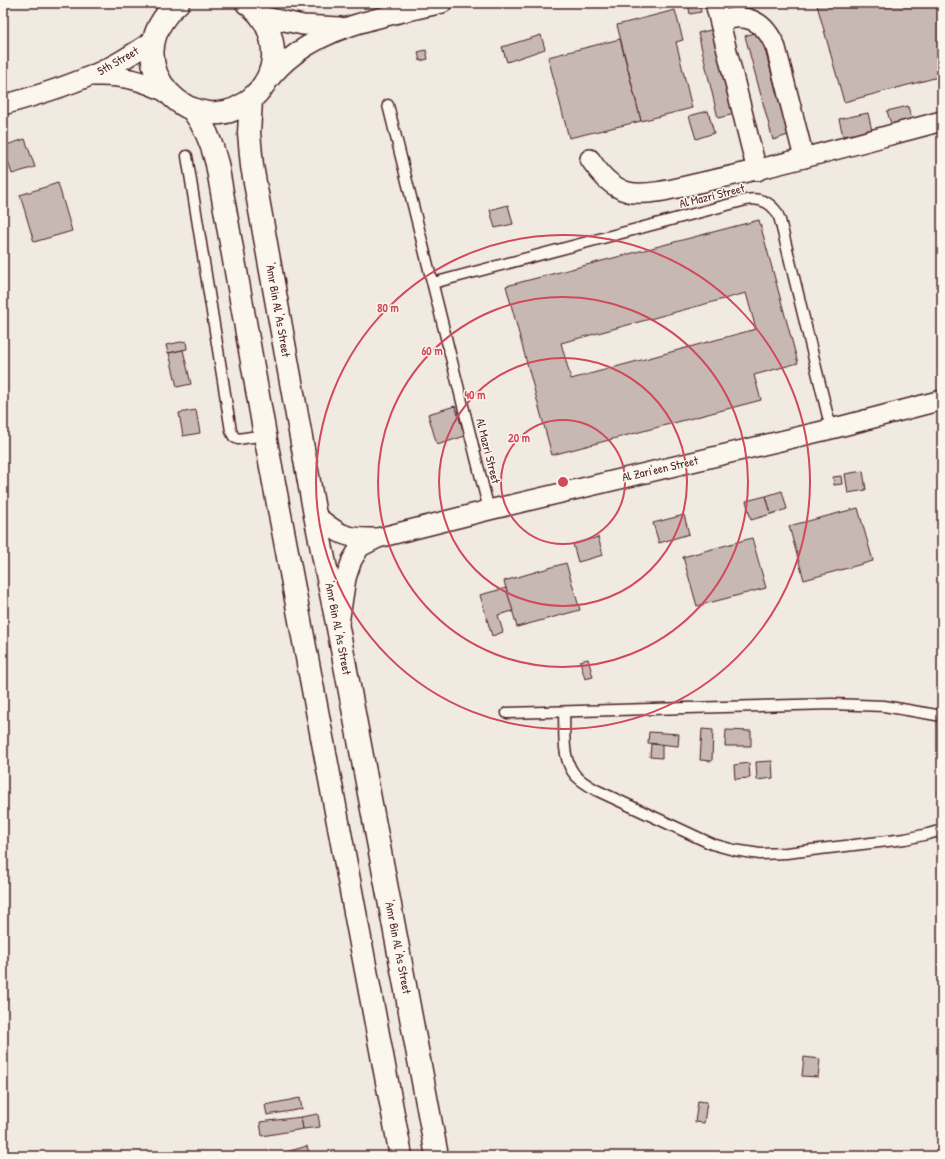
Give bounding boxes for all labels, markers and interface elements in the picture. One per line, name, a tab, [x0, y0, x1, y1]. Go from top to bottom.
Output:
street label: 5th Street	[94, 42, 142, 79]
street label: Al Mazri Street	[677, 179, 747, 212]
street label: 'Amr Bin Al 'As Street	[262, 262, 295, 359]
text: 80 m	[377, 299, 399, 316]
text: 60 m	[421, 342, 443, 359]
text: 40 m	[465, 386, 485, 403]
street label: Al Mazri Street	[472, 416, 505, 486]
text: 20 m	[508, 429, 530, 446]
street label: Al Zari'een Street	[620, 451, 700, 486]
centre of rings	[556, 475, 570, 489]
street label: 'Amr Bin Al 'As Street	[321, 580, 356, 677]
street label: 'Amr Bin Al 'As Street	[381, 899, 416, 996]

